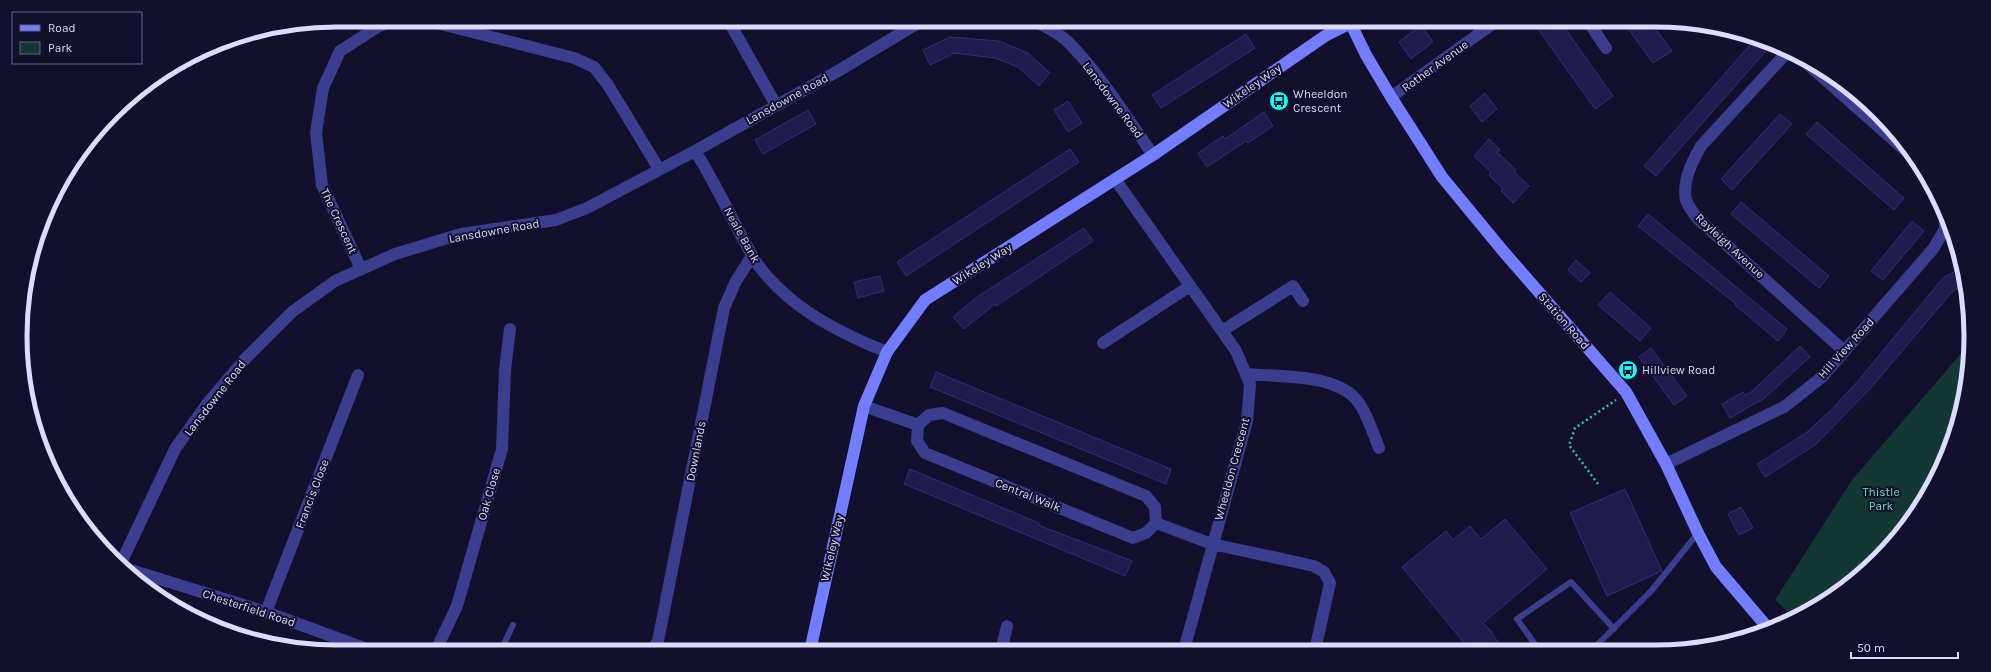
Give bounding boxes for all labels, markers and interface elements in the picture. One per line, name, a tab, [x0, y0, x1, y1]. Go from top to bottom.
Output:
legend	[12, 12, 142, 64]
text: Road	[48, 21, 76, 35]
street label: Rother Avenue	[1399, 37, 1471, 95]
text: Park	[48, 41, 73, 55]
street label: Lansdowne Road	[1080, 59, 1146, 141]
street label: Wikeley Way	[1220, 61, 1284, 111]
street label: Lansdowne Road	[743, 71, 831, 127]
place label: Wheeldon Crescent	[1293, 87, 1348, 115]
bus stop icon: Wheeldon Crescent	[1268, 90, 1290, 112]
street label: The Crescent	[318, 186, 360, 256]
street label: Neale Bank	[721, 205, 763, 265]
street label: Rayleigh Avenue	[1693, 211, 1767, 281]
street label: Lansdowne Road	[447, 216, 541, 246]
street label: Wikeley Way	[950, 240, 1015, 288]
street label: Station Road	[1536, 290, 1592, 352]
street label: Hill View Road	[1815, 315, 1877, 381]
street label: Lansdowne Road	[181, 357, 249, 439]
bus stop icon: Hillview Road	[1617, 359, 1639, 381]
place label: Hillview Road	[1642, 363, 1715, 377]
street label: Wheeldon Crescent	[1212, 416, 1253, 522]
street label: Downlands	[683, 420, 709, 482]
street label: Francis Close	[292, 457, 332, 531]
street label: Oak Close	[475, 466, 503, 522]
street label: Central Walk	[993, 475, 1063, 515]
park label: Thistle Park	[1862, 485, 1900, 513]
street label: Wikeley Way	[818, 513, 847, 583]
street label: Chesterfield Road	[201, 586, 297, 630]
scale bar	[1851, 634, 1958, 660]
text: 50 m	[1857, 641, 1885, 655]

